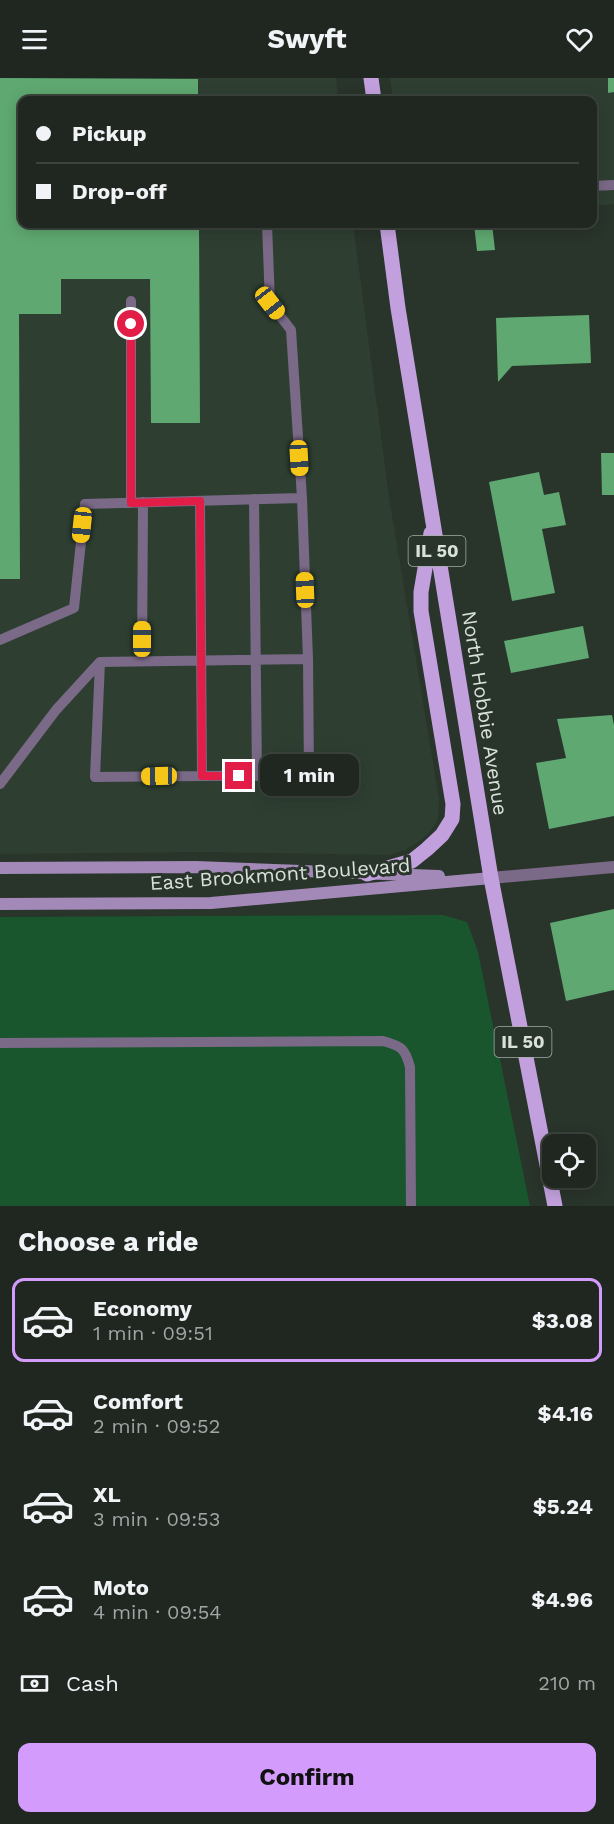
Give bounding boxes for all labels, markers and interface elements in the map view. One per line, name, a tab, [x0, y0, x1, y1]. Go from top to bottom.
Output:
icon: menu	[18, 23, 51, 56]
text: Swyft	[268, 23, 346, 55]
icon: heart	[563, 23, 596, 56]
text: Pickup	[72, 121, 147, 146]
text: Drop-off	[72, 179, 167, 204]
car	[252, 283, 288, 323]
route start	[117, 310, 144, 337]
car	[289, 440, 309, 476]
car	[71, 506, 93, 544]
road number: IL 50	[408, 536, 466, 566]
car	[295, 572, 315, 608]
street label: North Hobbie Avenue	[457, 609, 513, 817]
car	[133, 621, 151, 657]
callout: 1 min	[260, 755, 359, 797]
route end	[225, 762, 252, 789]
text: 1 min	[284, 763, 335, 787]
car	[141, 767, 177, 785]
street label: East Brookmont Boulevard	[149, 853, 411, 895]
road number: IL 50	[494, 1027, 552, 1057]
map controls	[542, 1134, 596, 1188]
button: locate	[542, 1134, 596, 1188]
text: Choose a ride	[18, 1226, 198, 1258]
icon: car	[21, 1293, 75, 1347]
text: Economy	[93, 1296, 192, 1321]
text: $3.08	[532, 1308, 593, 1333]
text: 1 min · 09:51	[93, 1321, 213, 1345]
icon: car	[21, 1386, 75, 1440]
text: Comfort	[93, 1389, 183, 1414]
text: $4.16	[538, 1401, 593, 1426]
text: 2 min · 09:52	[93, 1414, 220, 1438]
icon: car	[21, 1479, 75, 1533]
text: XL	[93, 1482, 121, 1507]
text: $5.24	[533, 1494, 593, 1519]
text: 3 min · 09:53	[93, 1507, 220, 1531]
icon: car	[21, 1572, 75, 1626]
text: Moto	[93, 1575, 149, 1600]
text: $4.96	[531, 1587, 593, 1612]
text: 4 min · 09:54	[93, 1600, 222, 1624]
icon: cash	[18, 1667, 51, 1700]
text: Cash	[66, 1671, 119, 1696]
text: 210 m	[538, 1671, 596, 1695]
button: Confirm	[18, 1743, 596, 1812]

